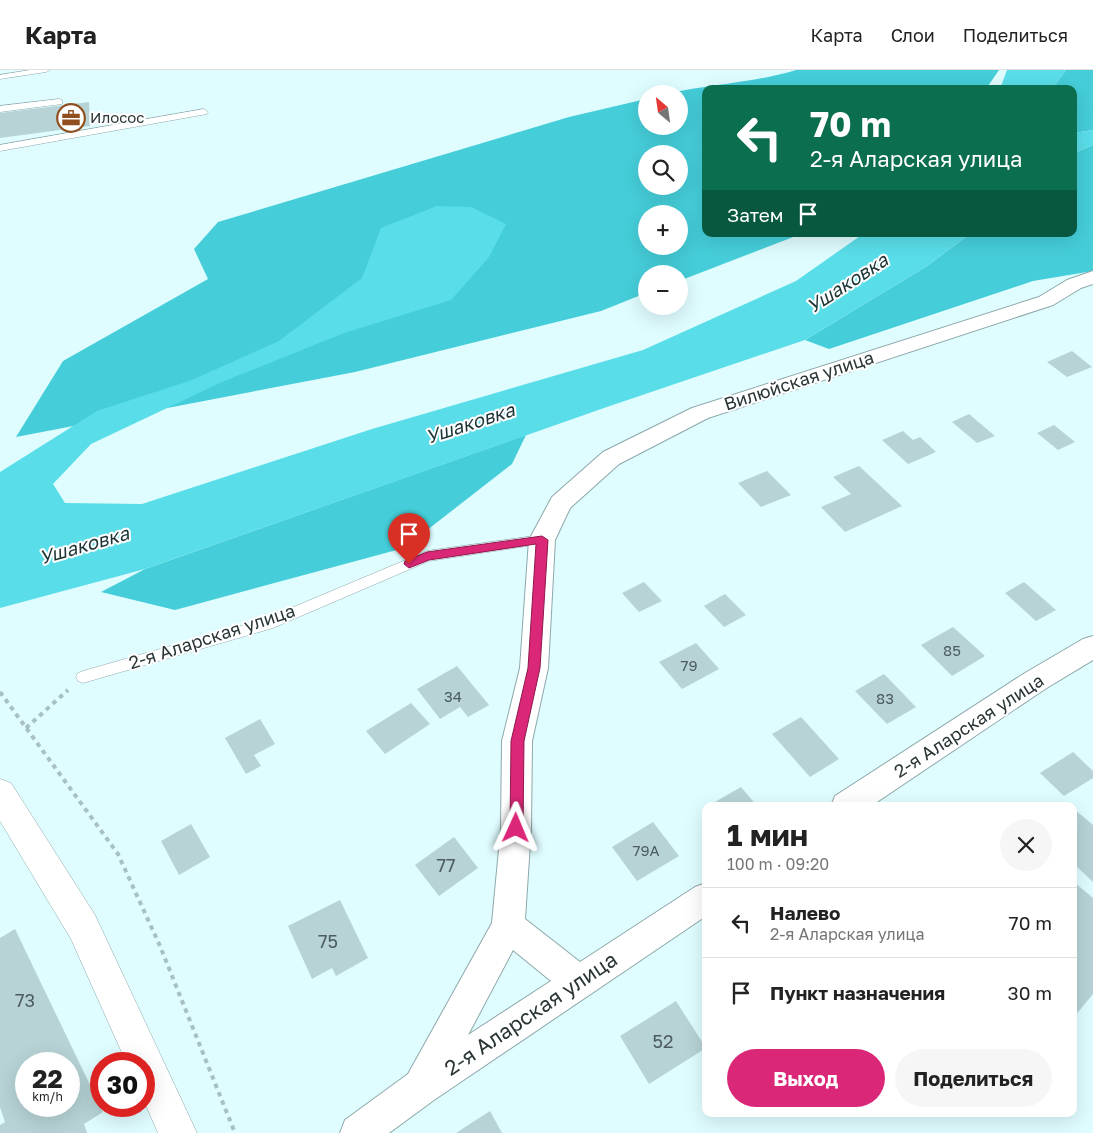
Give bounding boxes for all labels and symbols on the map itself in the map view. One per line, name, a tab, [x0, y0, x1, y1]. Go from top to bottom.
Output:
north arrow	[638, 85, 688, 135]
office icon: Илосос	[56, 103, 86, 133]
place label: Илосос	[90, 108, 145, 126]
water label: Ушаковка	[802, 247, 893, 317]
street label: Вилюйская улица	[721, 345, 876, 415]
water label: Ушаковка	[422, 397, 518, 448]
pin	[388, 513, 430, 564]
water label: Ушаковка	[36, 520, 133, 568]
street label: 2-я Аларская улица	[126, 599, 298, 673]
house number: 85	[943, 641, 961, 659]
house number: 79	[680, 656, 698, 674]
street label: 2-я Аларская улица	[890, 669, 1047, 782]
house number: 34	[444, 687, 462, 705]
house number: 83	[876, 689, 894, 707]
position arrow	[489, 801, 541, 853]
house number: 79А	[632, 841, 660, 859]
house number: 77	[436, 854, 456, 876]
house number: 75	[318, 930, 338, 952]
street label: 2-я Аларская улица	[439, 946, 622, 1081]
house number: 73	[15, 989, 35, 1011]
house number: 52	[653, 1030, 673, 1052]
speed limit sign: 30	[90, 1052, 155, 1117]

